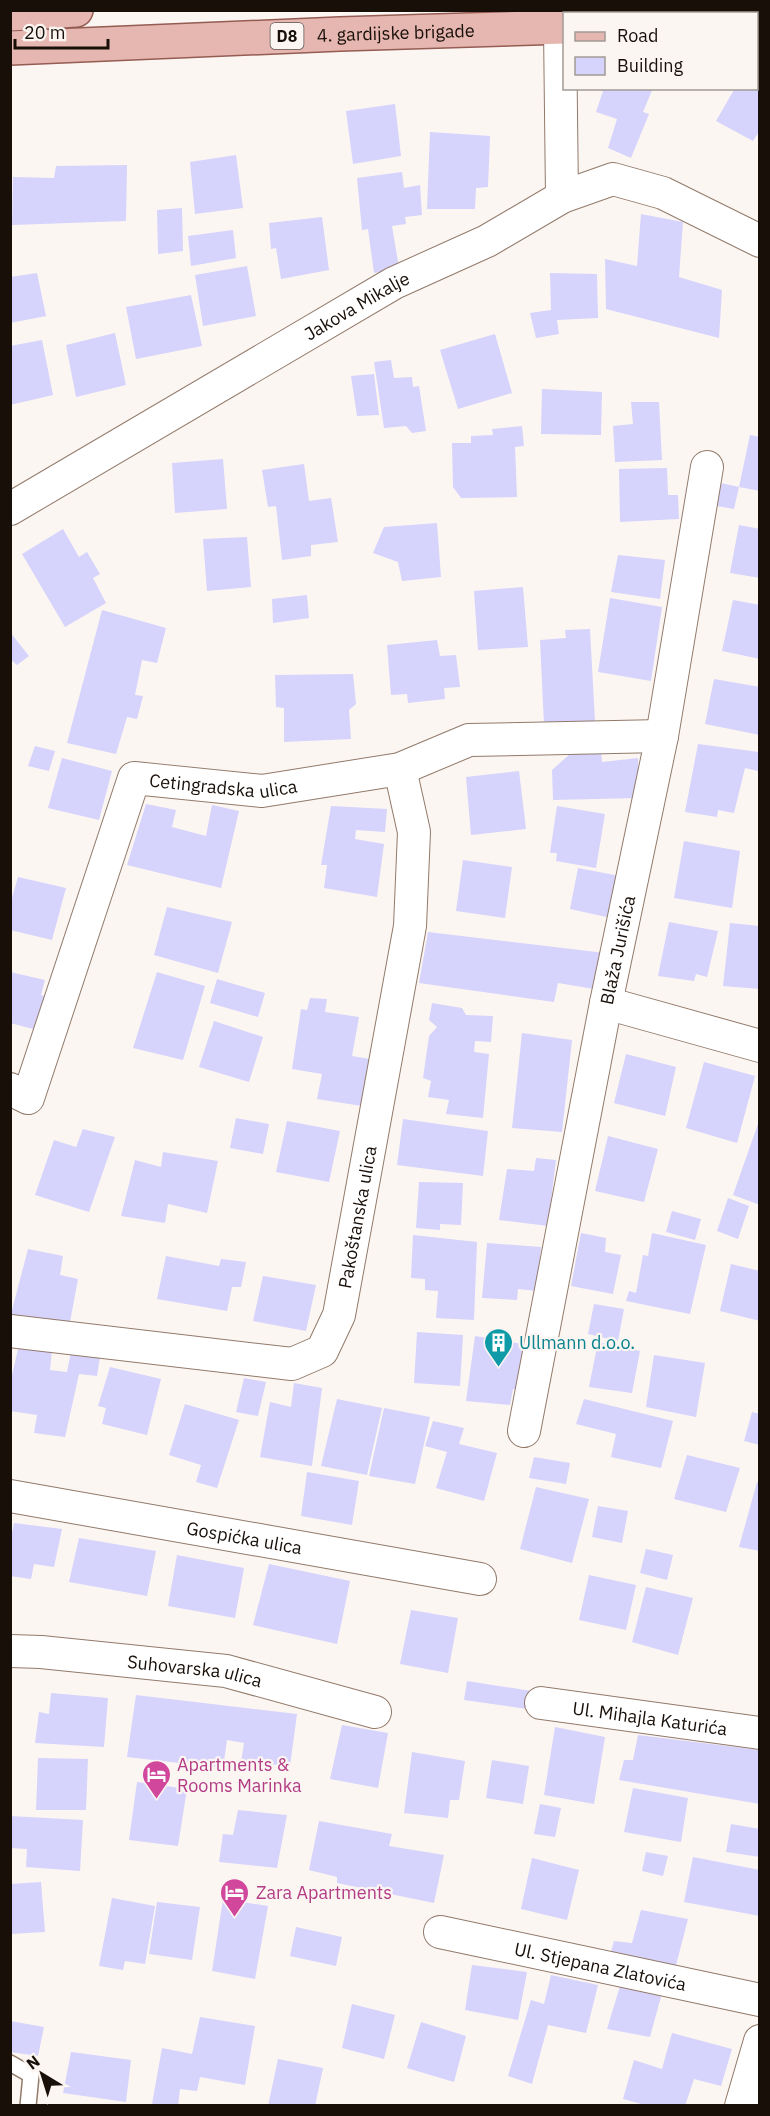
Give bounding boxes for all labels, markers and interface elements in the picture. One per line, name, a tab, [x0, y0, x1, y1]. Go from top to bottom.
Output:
scale bar	[15, 12, 108, 50]
legend	[563, 12, 758, 90]
street label: 4. gardijske brigade	[316, 18, 475, 46]
text: 20 m	[24, 21, 66, 44]
road number: D8	[270, 23, 304, 49]
text: Road	[617, 24, 658, 47]
text: Building	[617, 54, 684, 77]
street label: Jakova Mikalje	[300, 266, 413, 345]
street label: Cetingradska ulica	[148, 768, 299, 803]
street label: Blaža Jurišića	[594, 893, 640, 1007]
street label: Pakoštanska ulica	[333, 1143, 381, 1290]
building icon: Ullmann d.o.o.	[482, 1326, 514, 1368]
place label: Ullmann d.o.o.	[519, 1331, 635, 1354]
street label: Gospićka ulica	[185, 1516, 304, 1559]
street label: Suhovarska ulica	[126, 1649, 265, 1692]
street label: Ul. Mihajla Katurića	[571, 1696, 729, 1740]
place label: Apartments & Rooms Marinka	[177, 1753, 302, 1797]
hotel icon: Apartments & Rooms Marinka	[140, 1758, 172, 1800]
hotel icon: Zara Apartments	[219, 1876, 251, 1918]
place label: Zara Apartments	[256, 1881, 392, 1904]
street label: Ul. Stjepana Zlatovića	[512, 1937, 689, 1996]
north arrow	[12, 2044, 72, 2104]
text: N	[22, 2051, 43, 2074]

